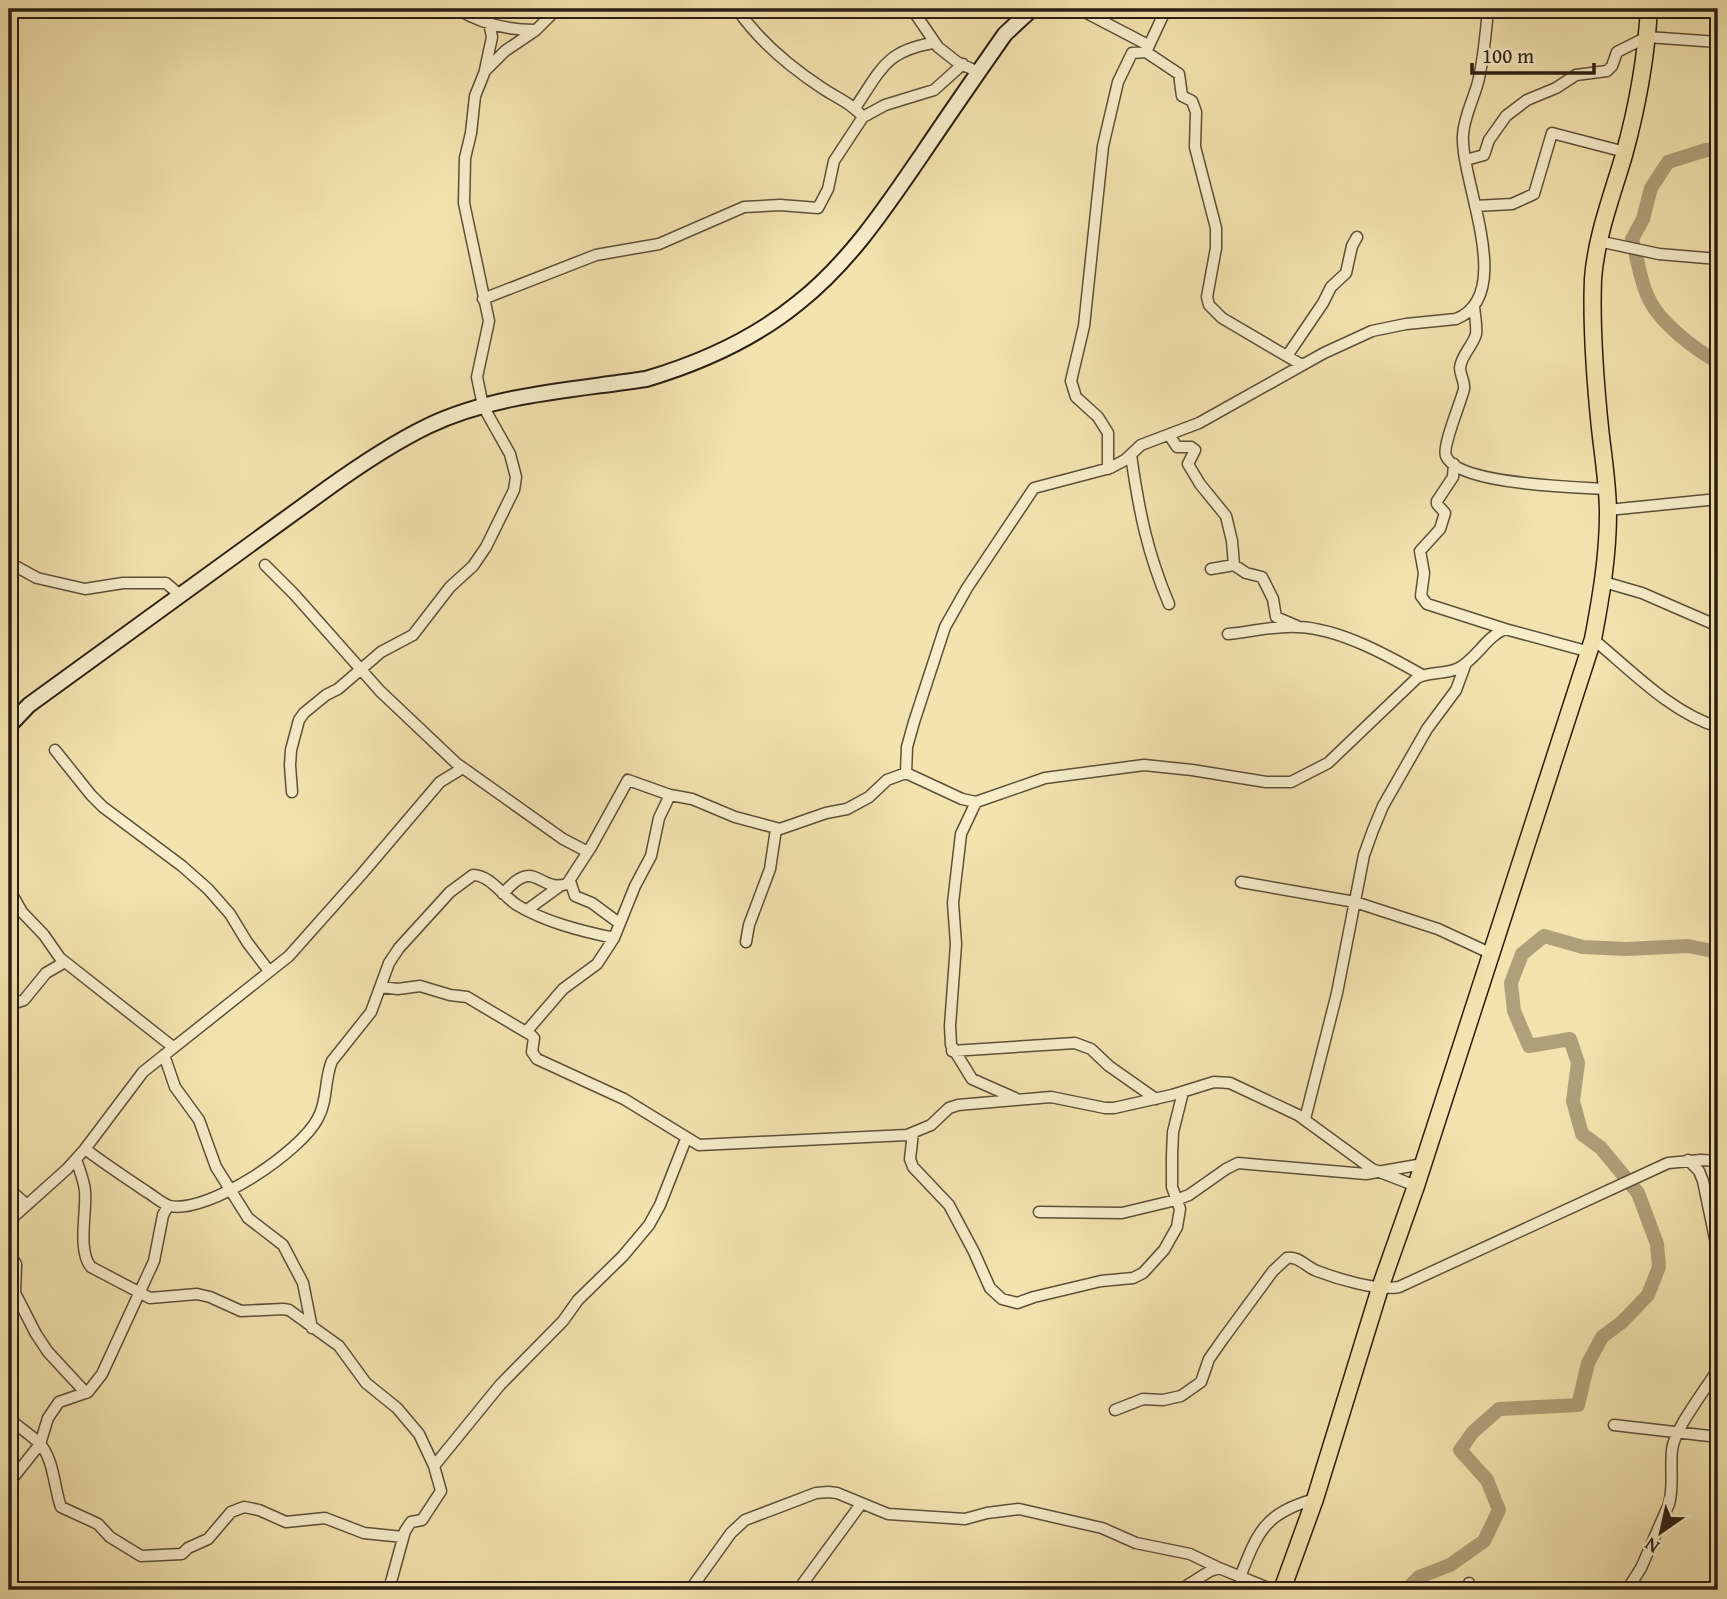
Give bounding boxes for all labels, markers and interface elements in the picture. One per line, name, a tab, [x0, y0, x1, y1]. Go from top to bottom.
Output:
scale bar	[1472, 32, 1594, 76]
text: 100 m	[1482, 40, 1534, 71]
north arrow	[1626, 1498, 1696, 1568]
text: N	[1638, 1531, 1665, 1561]

